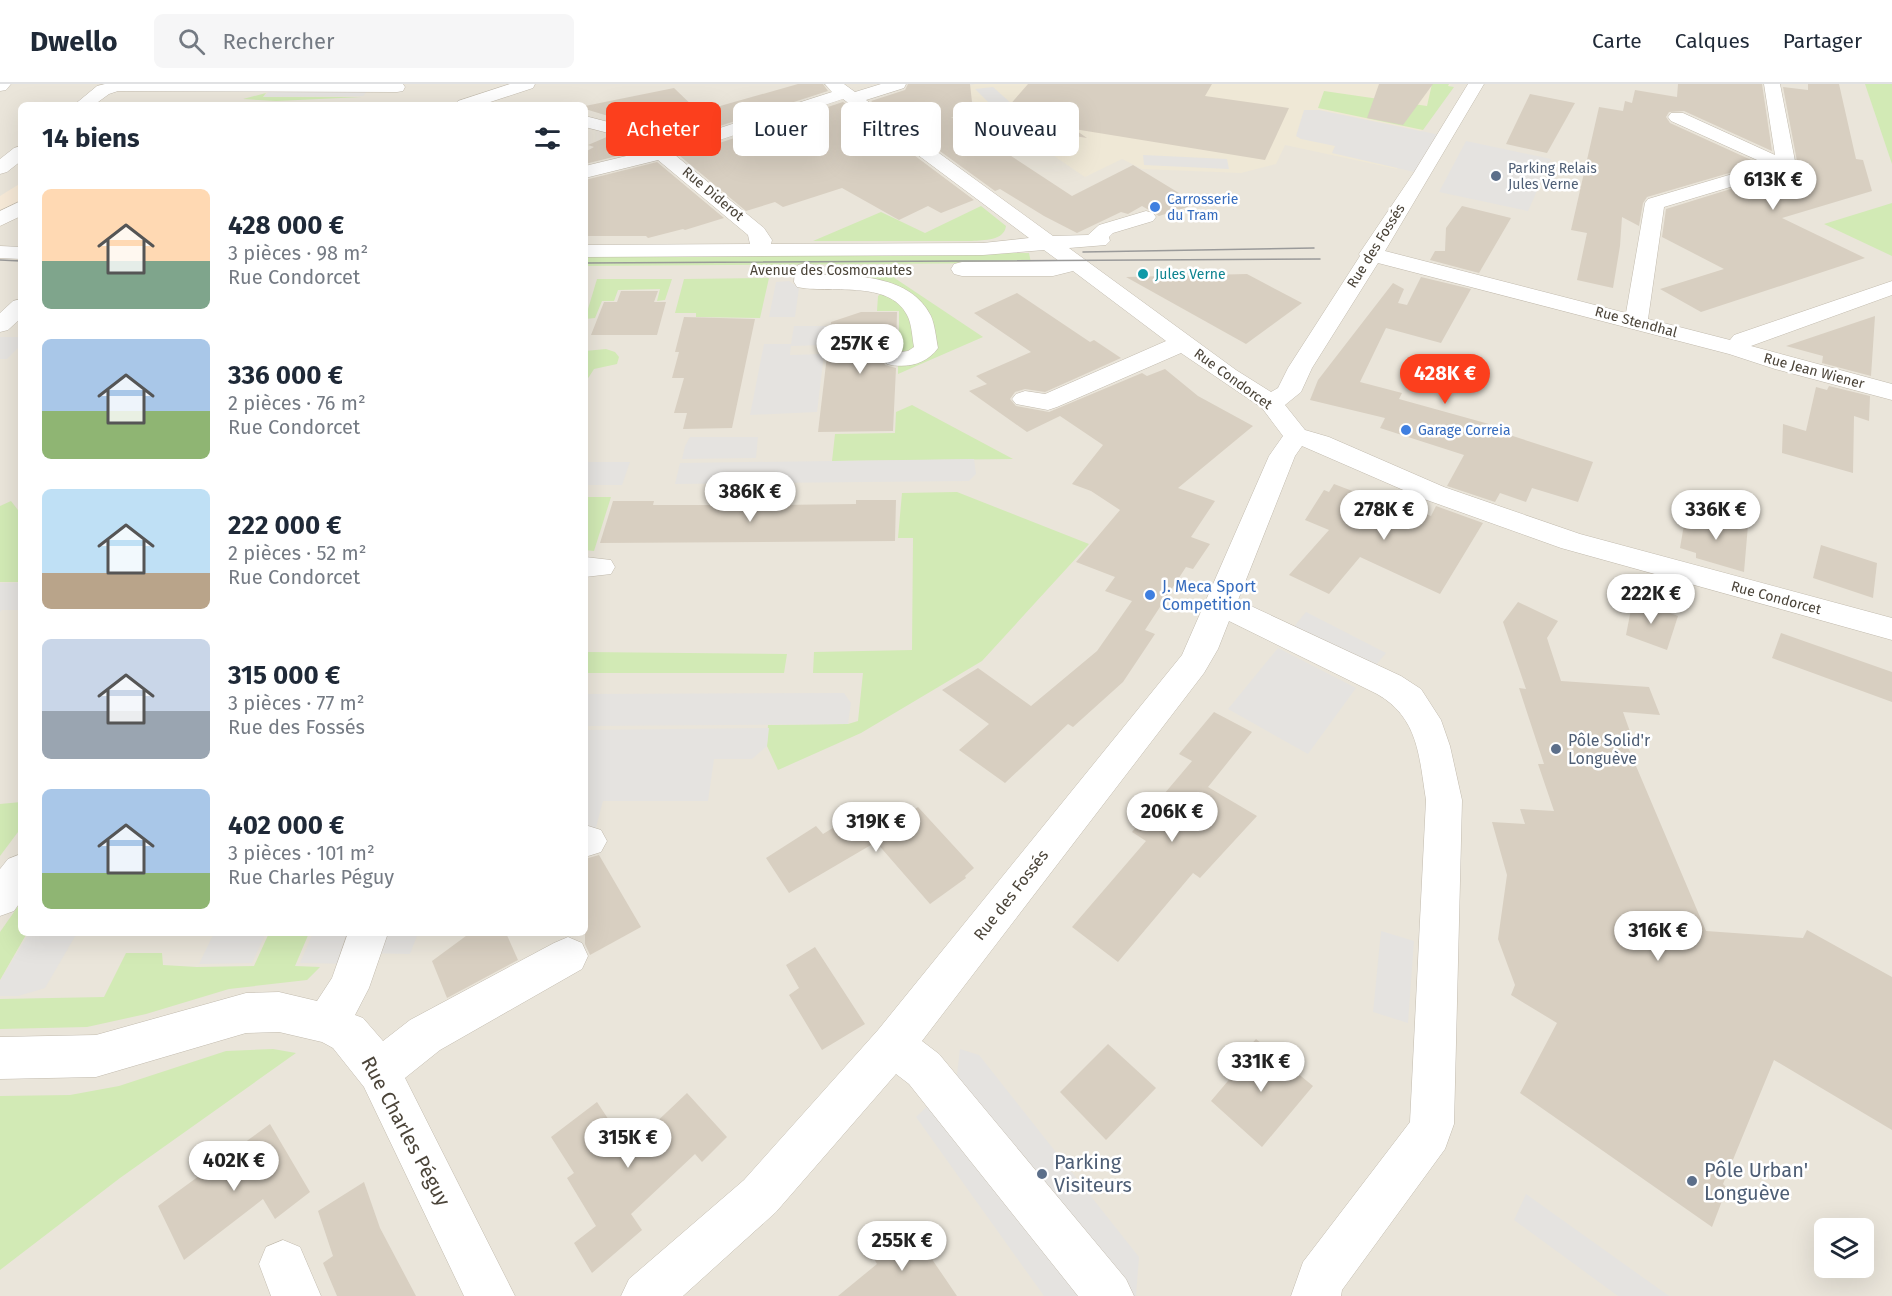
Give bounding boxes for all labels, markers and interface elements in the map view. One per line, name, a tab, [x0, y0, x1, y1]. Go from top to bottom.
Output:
search box	[154, 14, 574, 68]
text: Dwello	[30, 25, 118, 58]
icon: search	[175, 25, 208, 58]
text: Rechercher	[223, 28, 335, 55]
text: Carte	[1592, 28, 1642, 54]
text: Calques	[1675, 28, 1750, 54]
text: Partager	[1783, 28, 1862, 54]
chip: Acheter	[606, 102, 721, 156]
chip: Louer	[733, 102, 829, 156]
chip: Filtres	[841, 102, 941, 156]
chip: Nouveau	[953, 102, 1079, 156]
icon: filters	[531, 122, 564, 155]
text: 14 biens	[42, 123, 140, 154]
place label: Parking Relais Jules Verne	[1508, 160, 1597, 193]
pin: 613K €	[1724, 160, 1822, 211]
street label: Rue Diderot	[679, 163, 748, 225]
text: 613K €	[1743, 167, 1803, 191]
marker: Parking Relais Jules Verne	[1489, 169, 1503, 183]
place label: Carrosserie du Tram	[1167, 191, 1238, 224]
marker: Carrosserie du Tram	[1148, 200, 1162, 214]
street label: Rue des Fossés	[1343, 200, 1409, 291]
text: 428 000 €	[228, 210, 344, 241]
icon: home	[90, 213, 162, 285]
text: 3 pièces · 98 m²	[228, 241, 368, 265]
street label: Avenue des Cosmonautes	[750, 262, 912, 279]
text: Rue Condorcet	[228, 265, 360, 289]
place label: Jules Verne	[1155, 266, 1226, 283]
marker: Jules Verne	[1136, 267, 1150, 281]
street label: Rue Stendhal	[1593, 303, 1679, 341]
pin: 257K €	[811, 324, 909, 375]
text: 257K €	[830, 331, 890, 355]
street label: Rue Condorcet	[1191, 345, 1276, 414]
street label: Rue Jean Wiener	[1762, 349, 1867, 393]
pin: 428K €	[1396, 354, 1494, 405]
text: 336 000 €	[228, 360, 343, 391]
text: 428K €	[1414, 361, 1476, 385]
icon: home	[90, 363, 162, 435]
text: 2 pièces · 76 m²	[228, 391, 366, 415]
text: Rue Condorcet	[228, 415, 360, 439]
place label: Garage Correia	[1418, 422, 1511, 439]
marker: Garage Correia	[1399, 423, 1413, 437]
pin: 386K €	[701, 472, 799, 523]
text: 386K €	[719, 479, 781, 503]
pin: 278K €	[1335, 490, 1433, 541]
pin: 336K €	[1667, 490, 1765, 541]
text: 278K €	[1354, 497, 1414, 521]
text: 336K €	[1685, 497, 1747, 521]
text: 222 000 €	[228, 510, 342, 541]
icon: home	[90, 513, 162, 585]
text: 2 pièces · 52 m²	[228, 541, 366, 565]
text: Rue Condorcet	[228, 565, 360, 589]
pin: 222K €	[1602, 574, 1700, 625]
place label: J. Meca Sport Competition	[1162, 577, 1256, 614]
street label: Rue Condorcet	[1729, 578, 1824, 618]
text: 222K €	[1621, 581, 1681, 605]
marker: J. Meca Sport Competition	[1143, 588, 1157, 602]
text: 315 000 €	[228, 660, 340, 691]
icon: home	[90, 663, 162, 735]
text: 3 pièces · 77 m²	[228, 691, 365, 715]
text: Rue des Fossés	[228, 715, 365, 739]
place label: Pôle Solid'r Longuève	[1568, 731, 1651, 768]
marker: Pôle Solid'r Longuève	[1549, 742, 1563, 756]
pin: 206K €	[1123, 792, 1221, 843]
text: 206K €	[1141, 799, 1203, 823]
pin: 319K €	[827, 802, 925, 853]
text: 319K €	[846, 809, 906, 833]
text: 402 000 €	[228, 810, 344, 841]
icon: home	[90, 813, 162, 885]
text: 3 pièces · 101 m²	[228, 841, 375, 865]
street label: Rue des Fossés	[970, 846, 1052, 944]
text: Rue Charles Péguy	[228, 865, 394, 889]
pin: 316K €	[1609, 911, 1707, 962]
text: 316K €	[1628, 918, 1688, 942]
pin: 331K €	[1212, 1042, 1310, 1093]
text: 331K €	[1232, 1049, 1290, 1073]
street label: Rue Charles Péguy	[356, 1052, 456, 1210]
pin: 315K €	[579, 1118, 677, 1169]
text: 315K €	[598, 1125, 658, 1149]
pin: 402K €	[185, 1141, 283, 1192]
text: 402K €	[203, 1148, 265, 1172]
place label: Parking Visiteurs	[1054, 1150, 1132, 1197]
place label: Pôle Urban' Longuève	[1704, 1158, 1808, 1205]
marker: Parking Visiteurs	[1035, 1167, 1049, 1181]
marker: Pôle Urban' Longuève	[1685, 1174, 1699, 1188]
map controls	[1814, 1218, 1874, 1278]
button: layers	[1814, 1218, 1874, 1278]
pin: 255K €	[853, 1221, 951, 1272]
text: 255K €	[872, 1228, 932, 1252]

